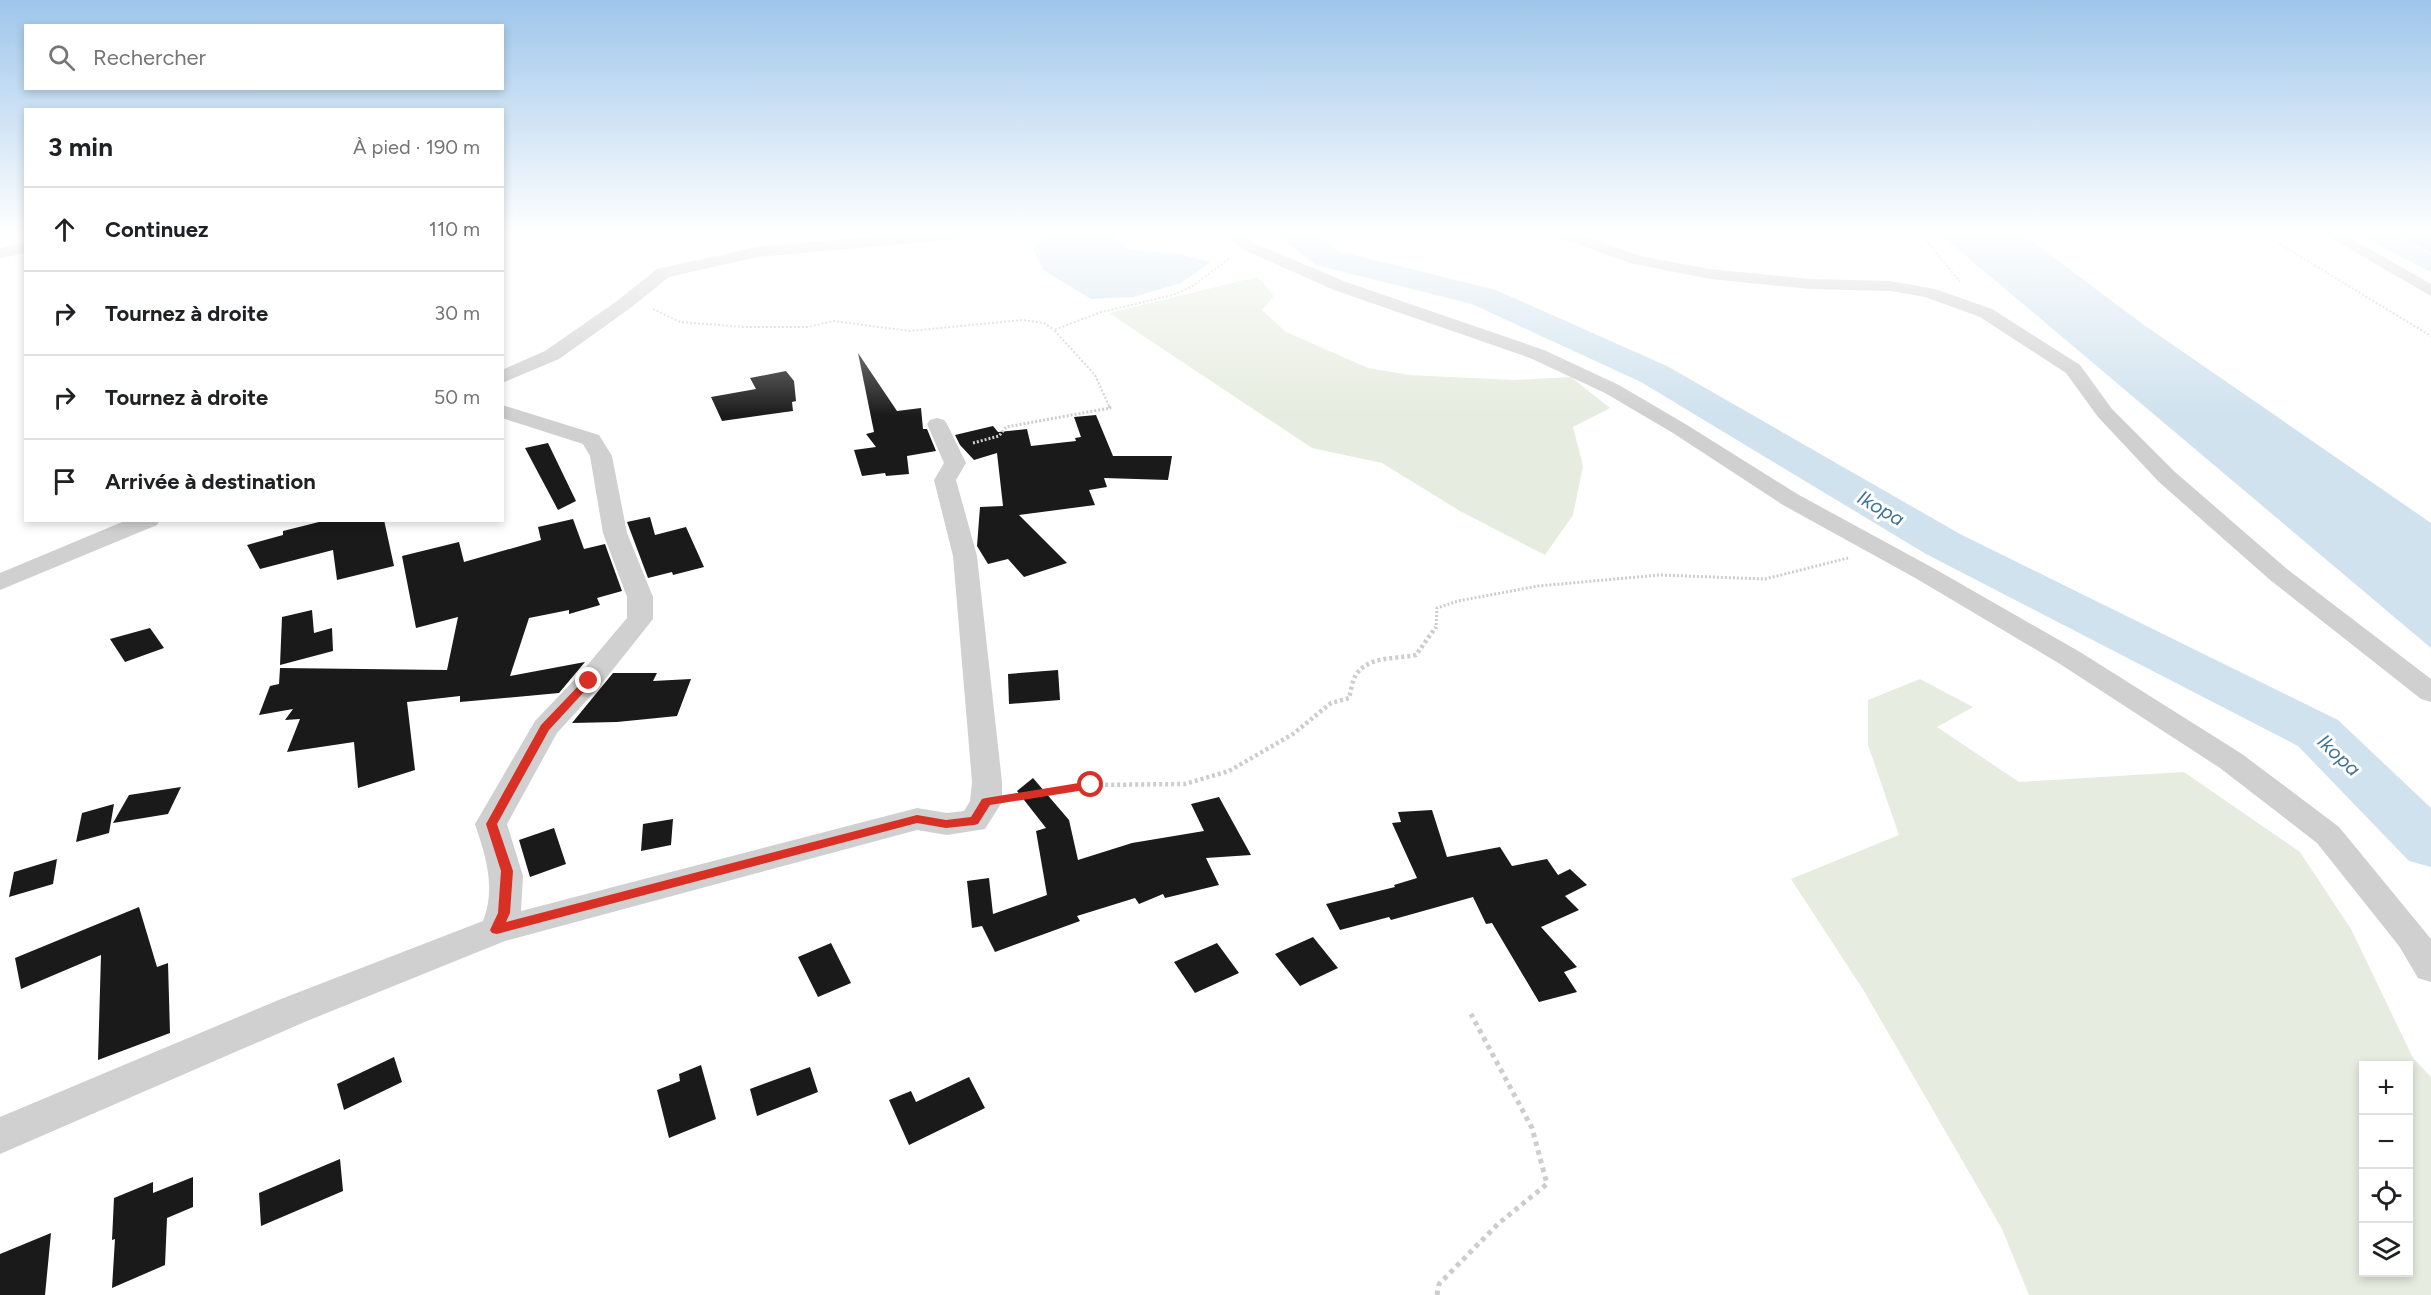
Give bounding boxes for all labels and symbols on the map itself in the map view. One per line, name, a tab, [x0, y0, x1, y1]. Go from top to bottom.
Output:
water label: Ikopa	[1853, 485, 1909, 531]
route end	[575, 667, 601, 693]
water label: Ikopa	[2312, 729, 2366, 781]
route start	[1077, 771, 1103, 797]

